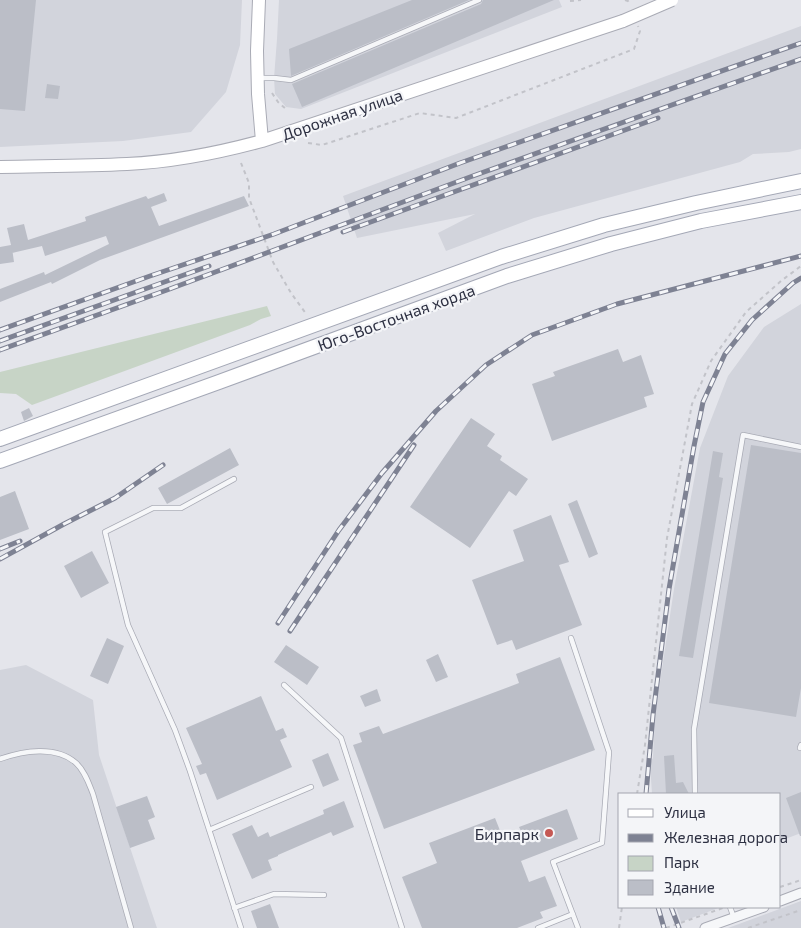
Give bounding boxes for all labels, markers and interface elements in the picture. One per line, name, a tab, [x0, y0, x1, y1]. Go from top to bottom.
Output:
street label: Дорожная улица	[279, 84, 405, 144]
street label: Юго-Восточная хорда	[315, 280, 477, 354]
legend	[618, 793, 781, 908]
text: Улица	[664, 803, 706, 821]
place label: Бирпарк	[475, 824, 539, 843]
marker: Бирпарк	[543, 827, 555, 839]
text: Железная дорога	[664, 828, 788, 846]
text: Парк	[664, 853, 699, 871]
text: Здание	[664, 878, 715, 896]

